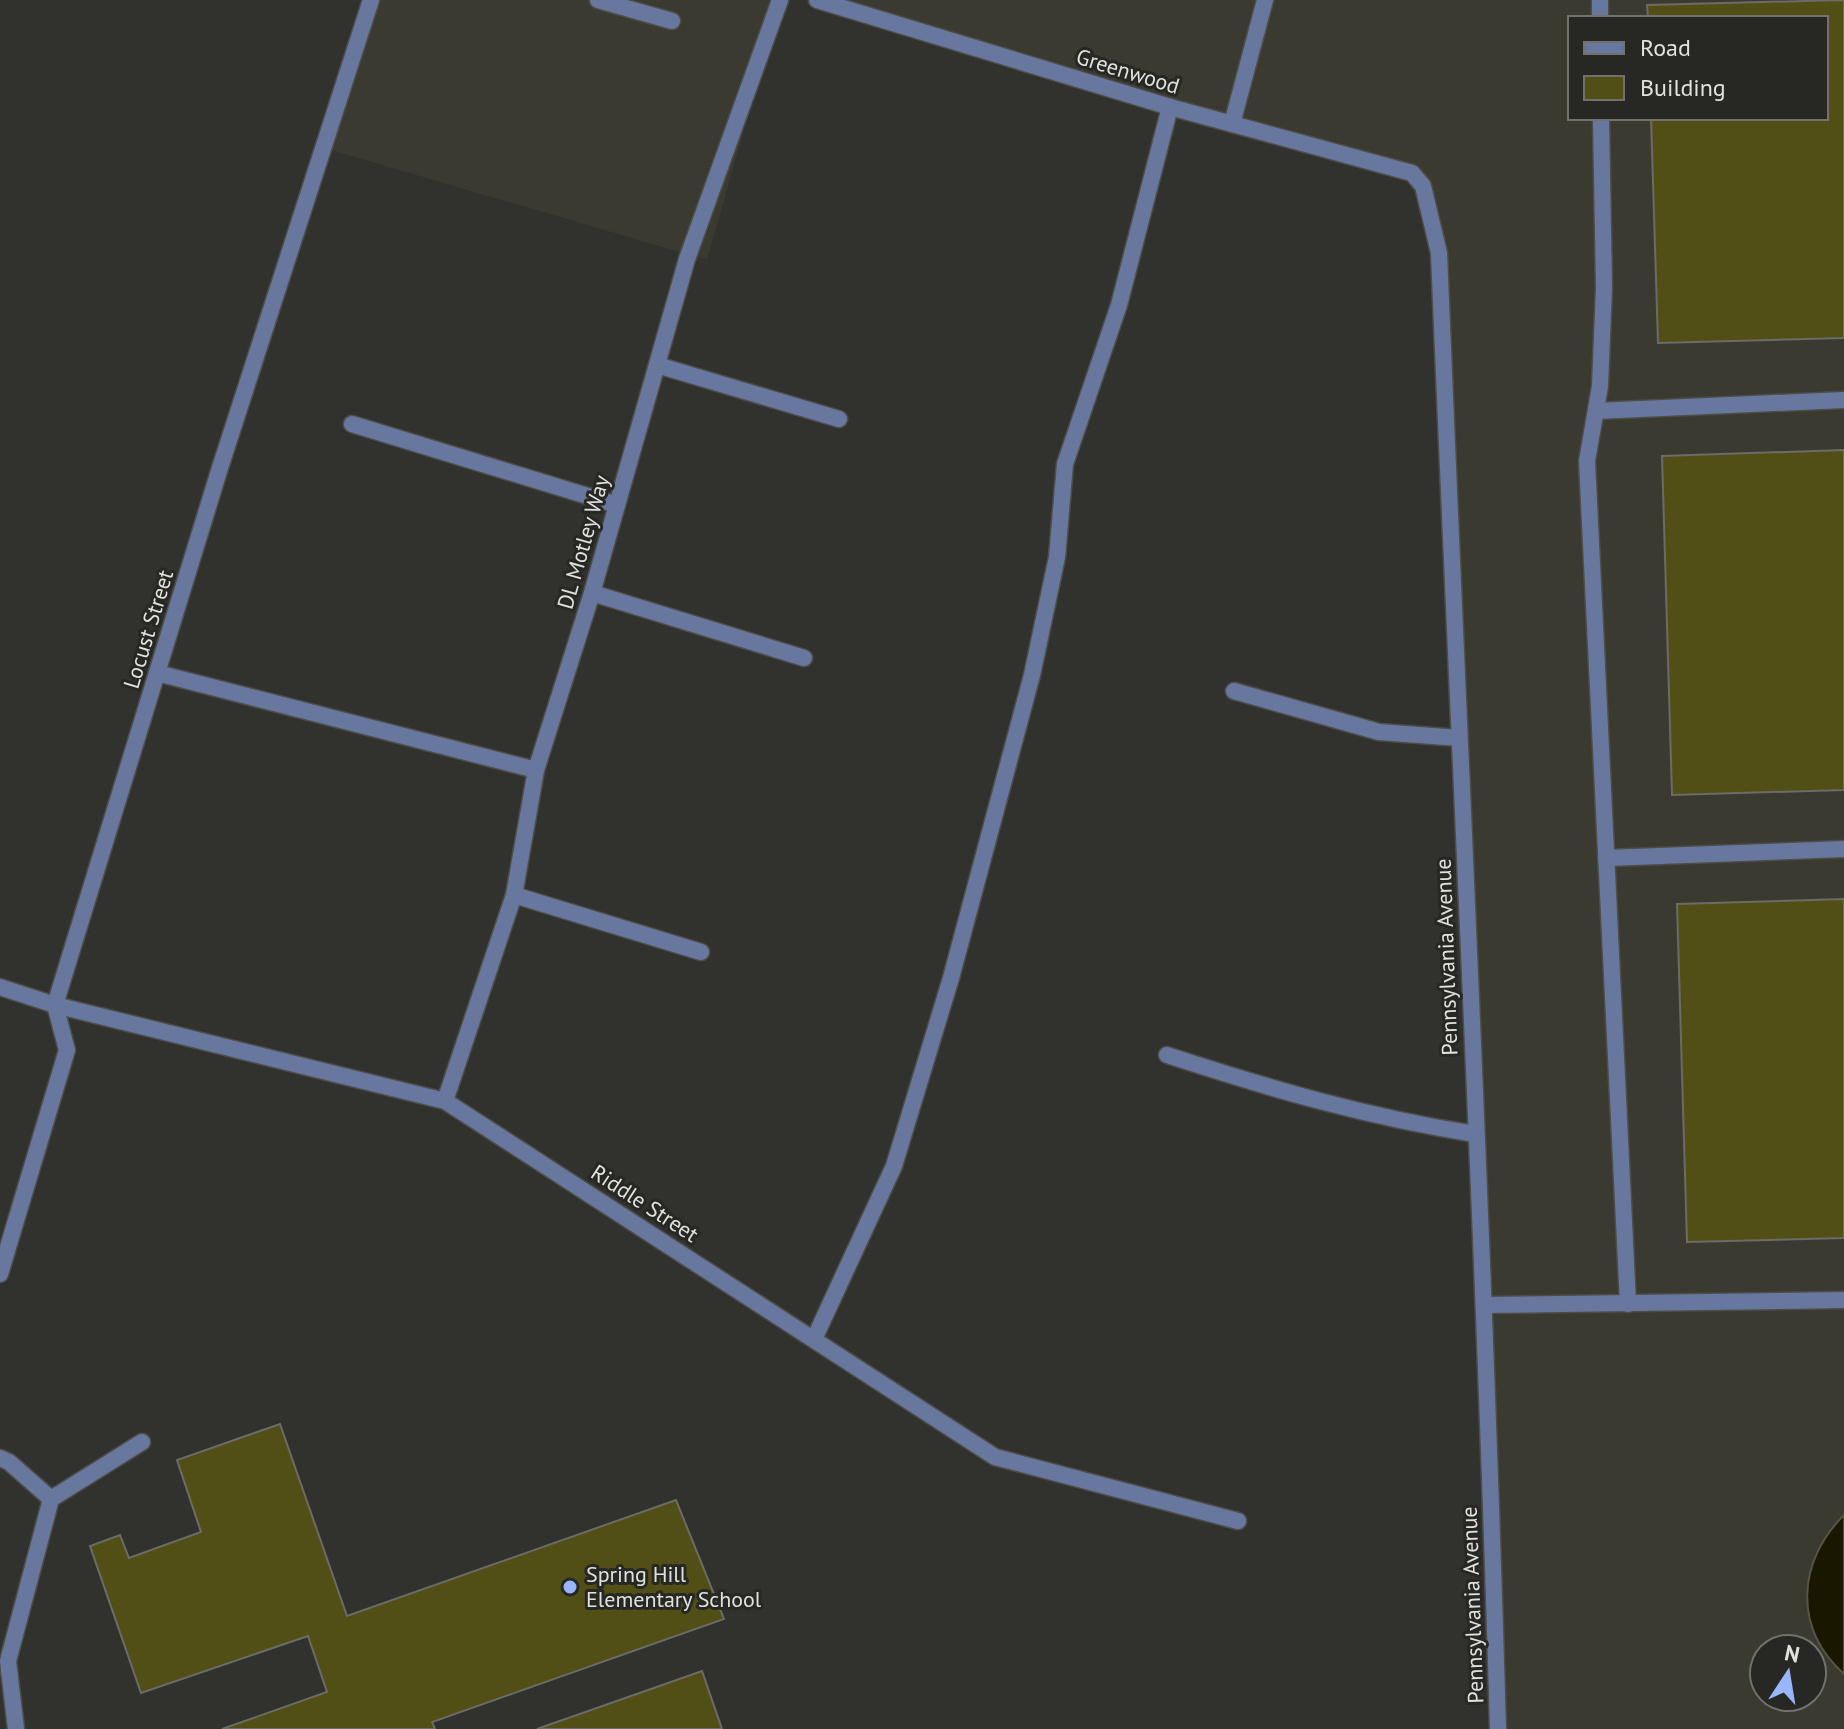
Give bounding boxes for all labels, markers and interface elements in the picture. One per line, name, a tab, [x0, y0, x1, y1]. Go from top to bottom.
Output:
legend	[1568, 16, 1828, 120]
text: Road	[1640, 32, 1691, 63]
street label: Greenwood	[1073, 42, 1183, 100]
text: Building	[1640, 72, 1726, 103]
street label: DL Motley Way	[551, 471, 616, 612]
street label: Locust Street	[117, 566, 179, 692]
street label: Pennsylvania Avenue	[1429, 858, 1463, 1056]
street label: Riddle Street	[586, 1158, 704, 1248]
street label: Pennsylvania Avenue	[1455, 1506, 1489, 1704]
place label: Spring Hill Elementary School	[586, 1560, 762, 1613]
marker: Spring Hill Elementary School	[561, 1578, 579, 1596]
north arrow	[1748, 1633, 1828, 1713]
text: N	[1782, 1638, 1802, 1669]

